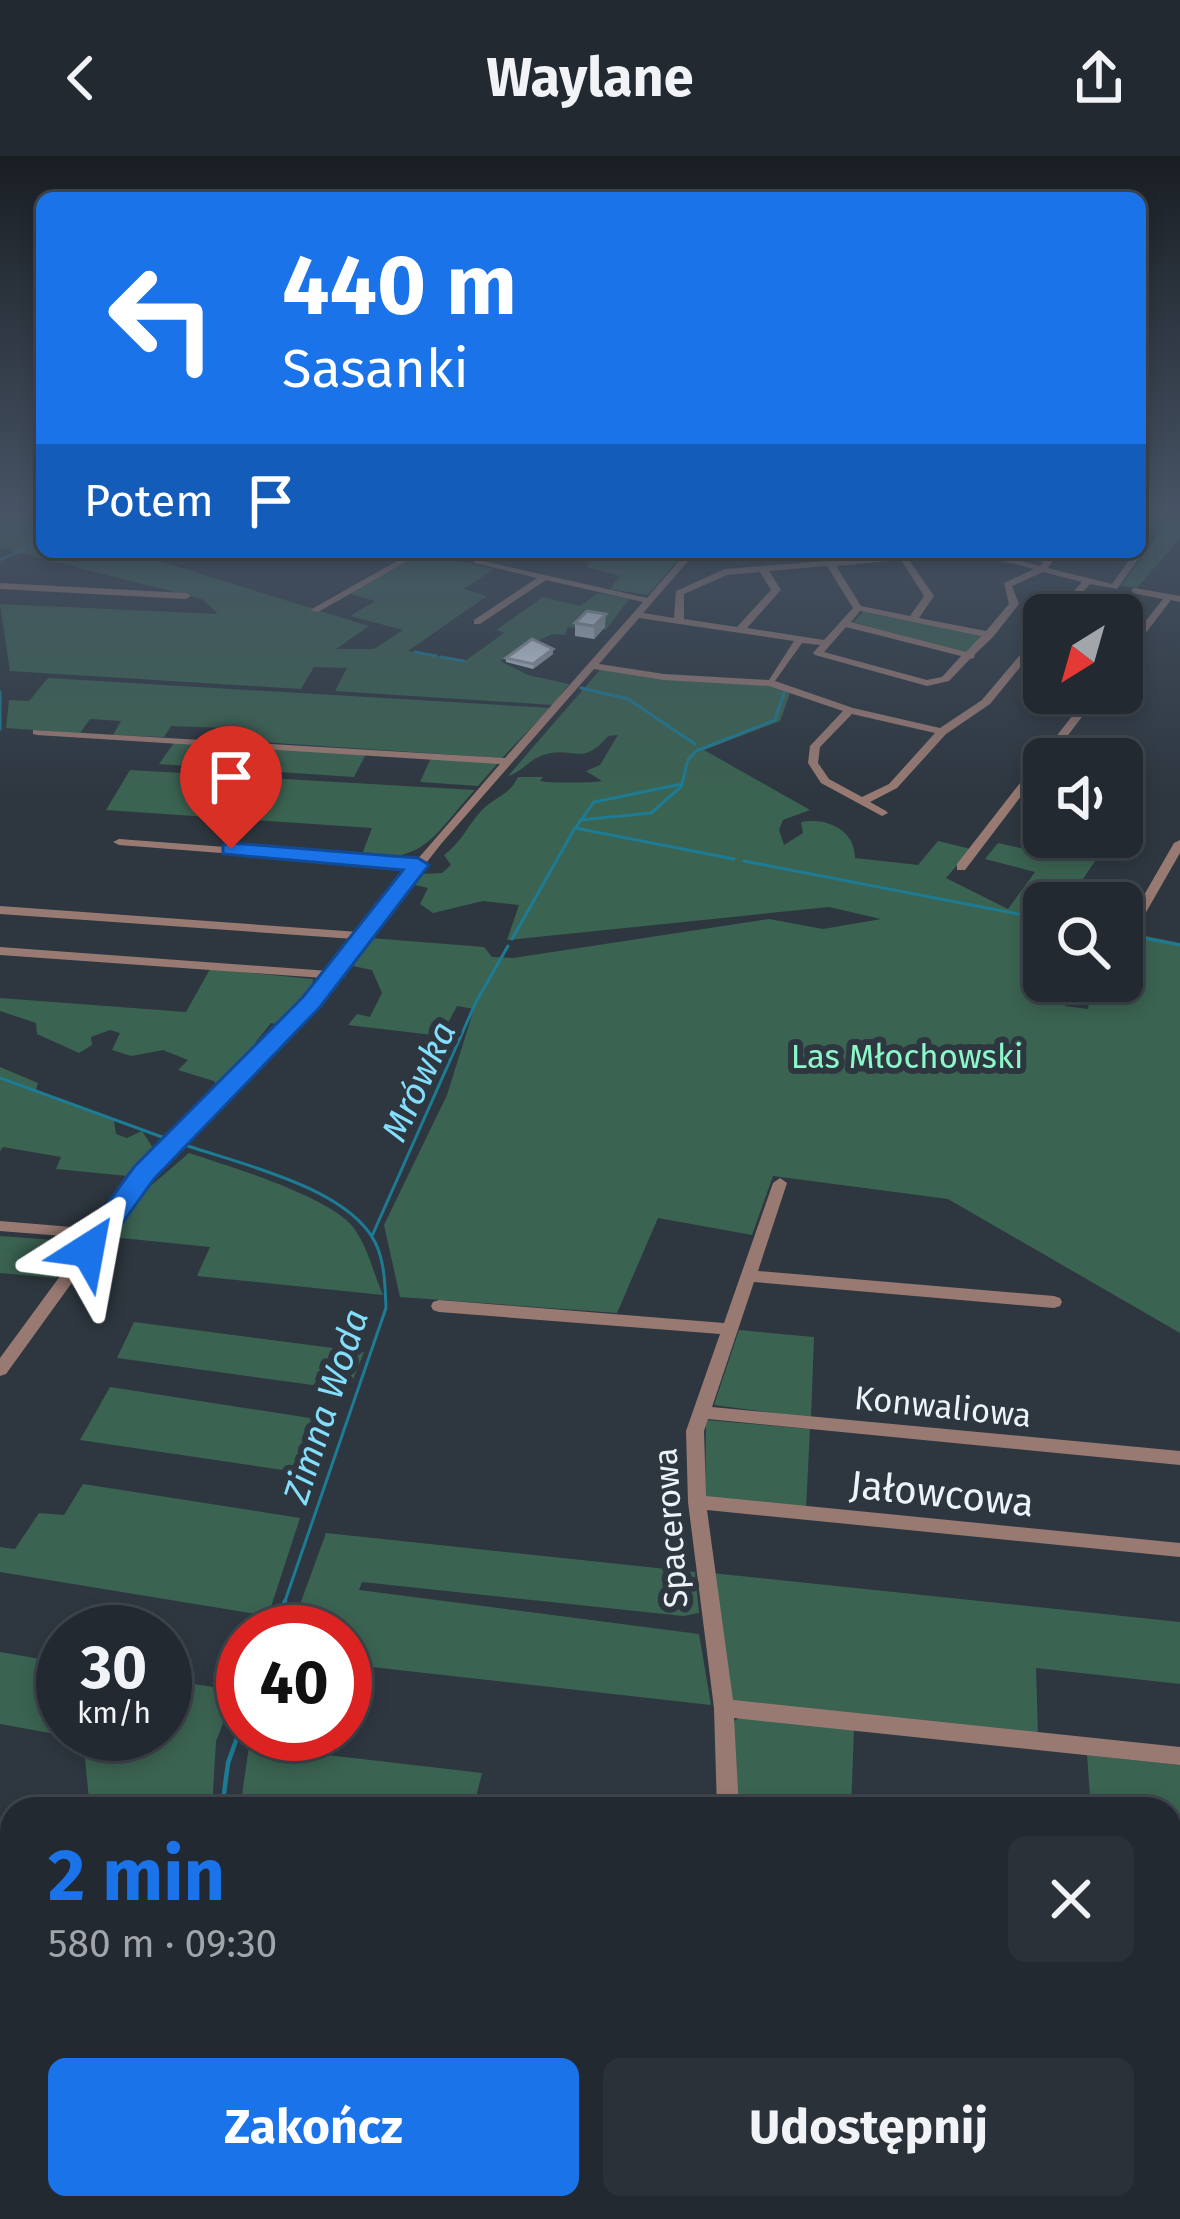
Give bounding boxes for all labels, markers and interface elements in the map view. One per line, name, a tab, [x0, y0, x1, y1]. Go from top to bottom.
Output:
icon: back	[48, 45, 114, 111]
icon: share	[1066, 45, 1132, 111]
text: Waylane	[486, 46, 694, 110]
text: 440 m	[282, 235, 517, 336]
icon: left	[84, 240, 240, 396]
text: Sasanki	[282, 337, 469, 401]
icon: arrive	[238, 468, 304, 534]
text: Potem	[84, 474, 214, 528]
north arrow	[1023, 594, 1143, 714]
map controls	[1023, 594, 1143, 1002]
pin	[180, 726, 282, 849]
button: sound	[1023, 738, 1143, 858]
icon: arrive	[198, 744, 264, 810]
button: search	[1023, 882, 1143, 1002]
water label: Mrówka	[372, 1015, 466, 1148]
park label: Las Młochowski	[791, 1037, 1023, 1077]
position arrow	[25, 1187, 151, 1313]
water label: Zimna Woda	[274, 1304, 378, 1510]
street label: Konwaliowa	[852, 1378, 1033, 1436]
street label: Spacerowa	[645, 1446, 697, 1609]
street label: Jałowcowa	[848, 1461, 1036, 1527]
speed limit sign: 40	[216, 1605, 372, 1761]
text: 30	[81, 1632, 147, 1704]
text: km/h	[77, 1695, 151, 1731]
text: 2 min	[48, 1833, 225, 1919]
button: close	[1008, 1836, 1134, 1962]
text: 580 m · 09:30	[48, 1921, 277, 1967]
button: Zakończ	[48, 2058, 579, 2196]
button: Udostępnij	[603, 2058, 1134, 2196]

